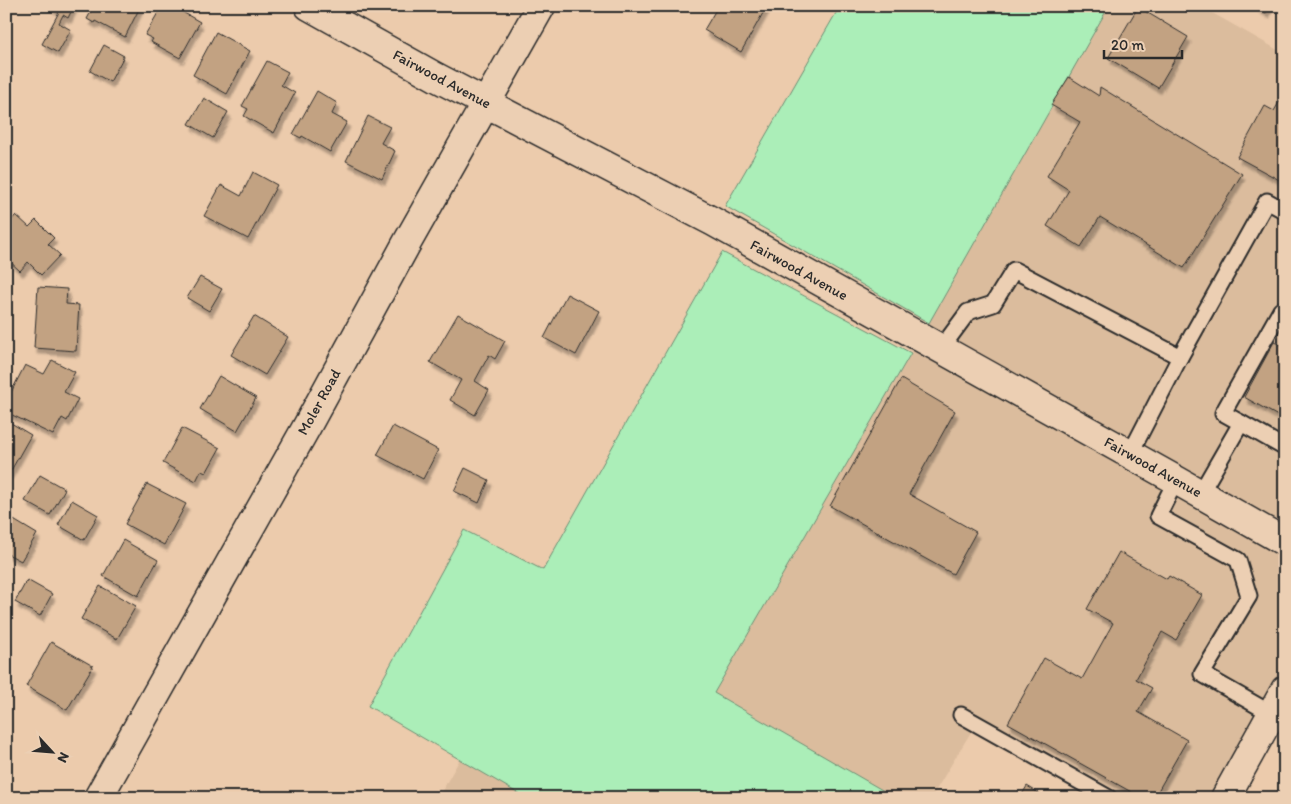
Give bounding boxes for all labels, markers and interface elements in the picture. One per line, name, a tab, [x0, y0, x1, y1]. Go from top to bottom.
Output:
scale bar	[1104, 28, 1181, 60]
text: 20 m	[1111, 36, 1145, 54]
street label: Fairwood Avenue	[390, 46, 494, 112]
street label: Fairwood Avenue	[747, 236, 851, 304]
street label: Moler Road	[293, 366, 345, 438]
street label: Fairwood Avenue	[1101, 433, 1205, 501]
north arrow	[28, 726, 78, 776]
text: N	[54, 750, 73, 765]

